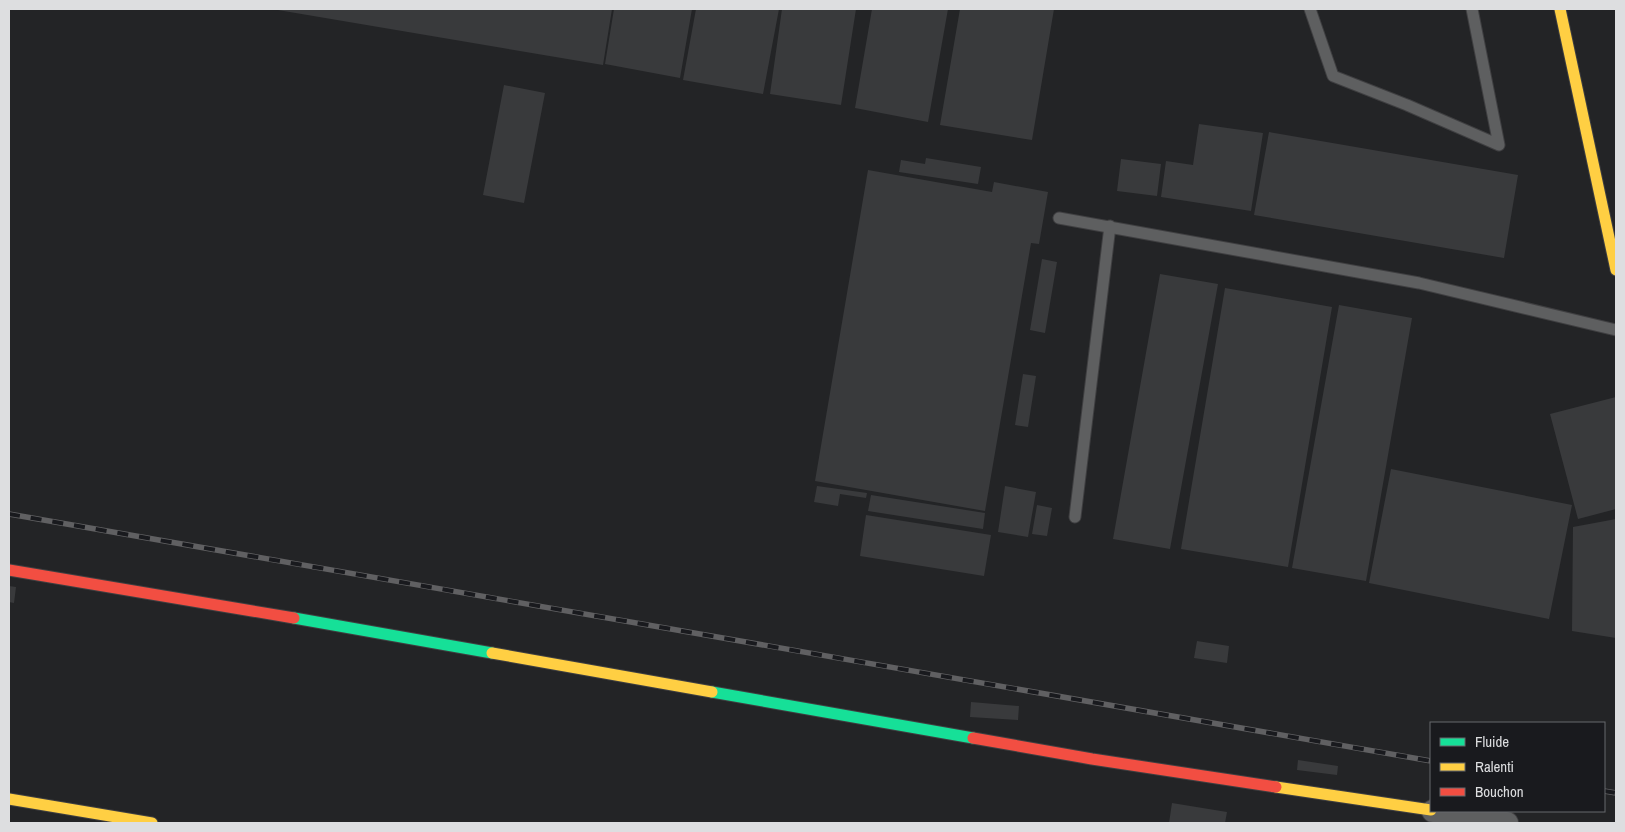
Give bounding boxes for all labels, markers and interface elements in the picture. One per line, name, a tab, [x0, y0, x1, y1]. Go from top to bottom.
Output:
legend	[1430, 722, 1605, 812]
text: Fluide	[1475, 731, 1509, 752]
text: Ralenti	[1475, 756, 1514, 777]
text: Bouchon	[1475, 781, 1524, 802]

